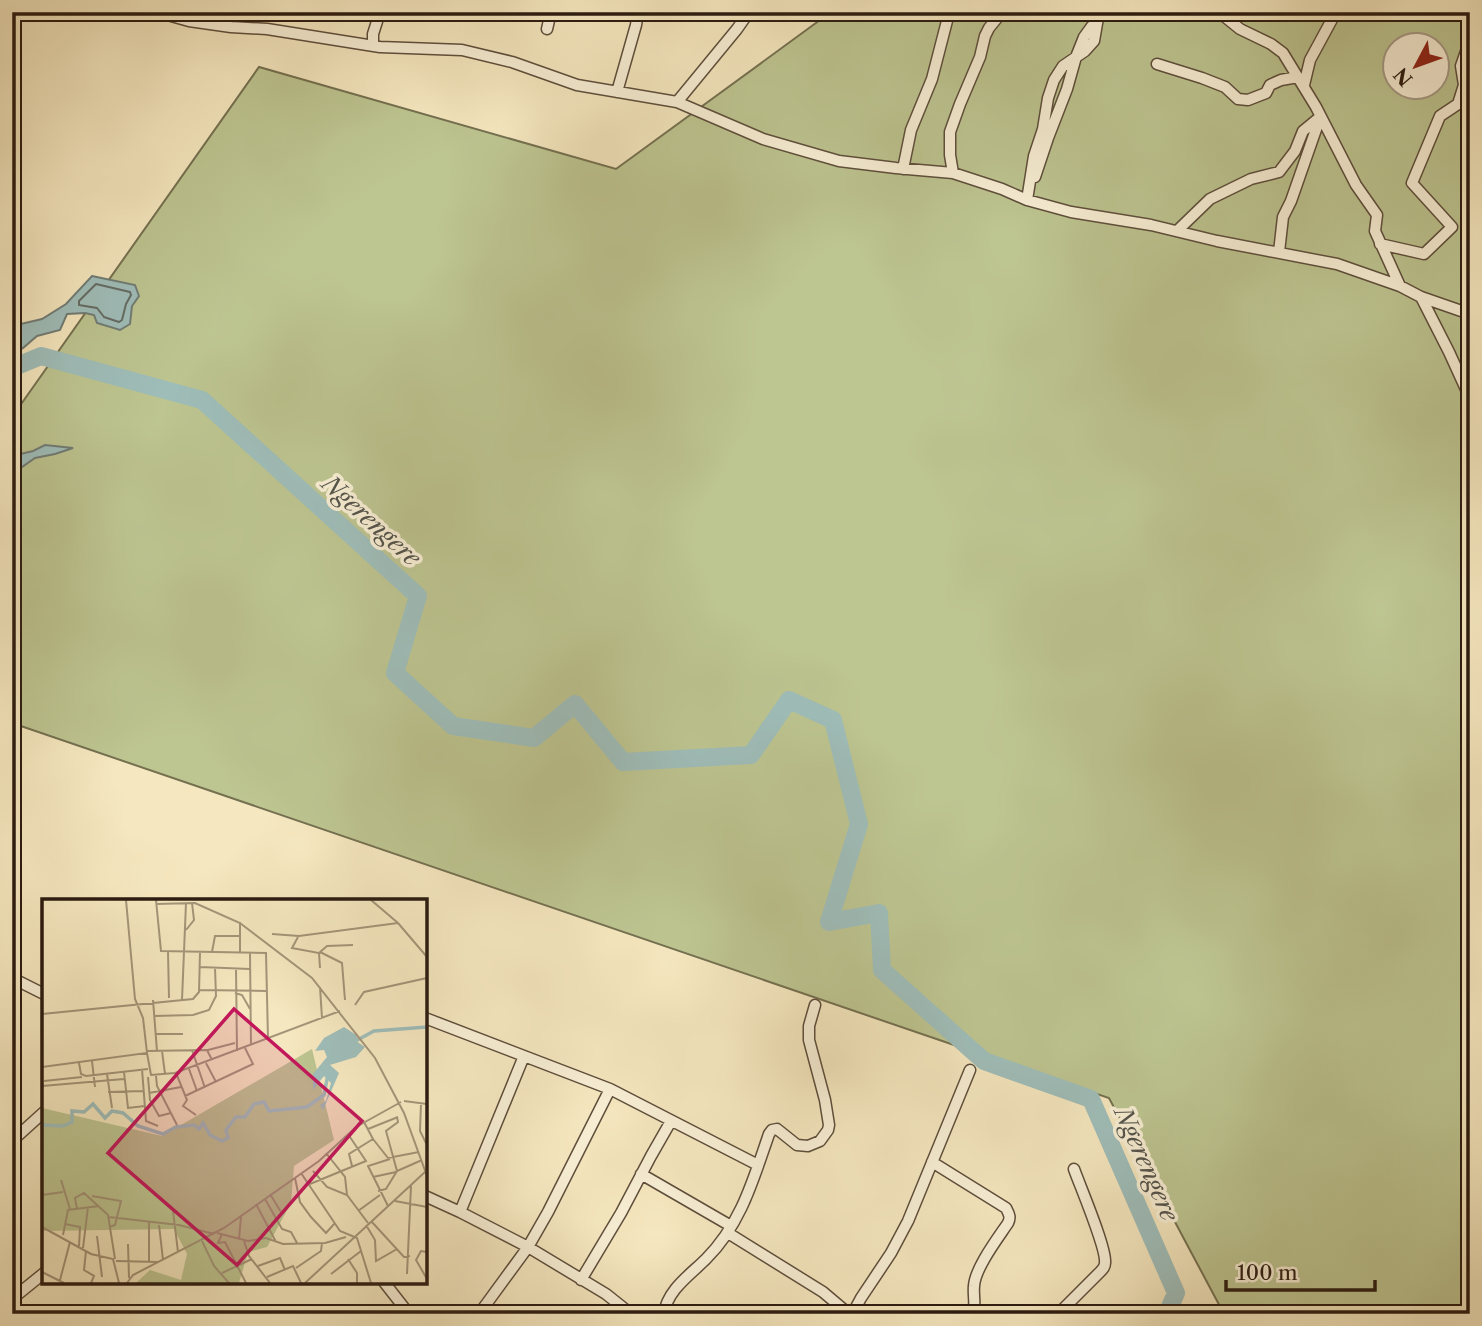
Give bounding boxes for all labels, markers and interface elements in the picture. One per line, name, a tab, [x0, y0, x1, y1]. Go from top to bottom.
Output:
north arrow	[1380, 32, 1450, 102]
text: N	[1389, 63, 1418, 91]
water label: Ngerengere	[315, 468, 427, 573]
inset map	[42, 899, 427, 1284]
water label: Ngerengere	[1108, 1100, 1185, 1227]
scale bar	[1226, 1249, 1375, 1293]
text: 100 m	[1237, 1260, 1298, 1285]

